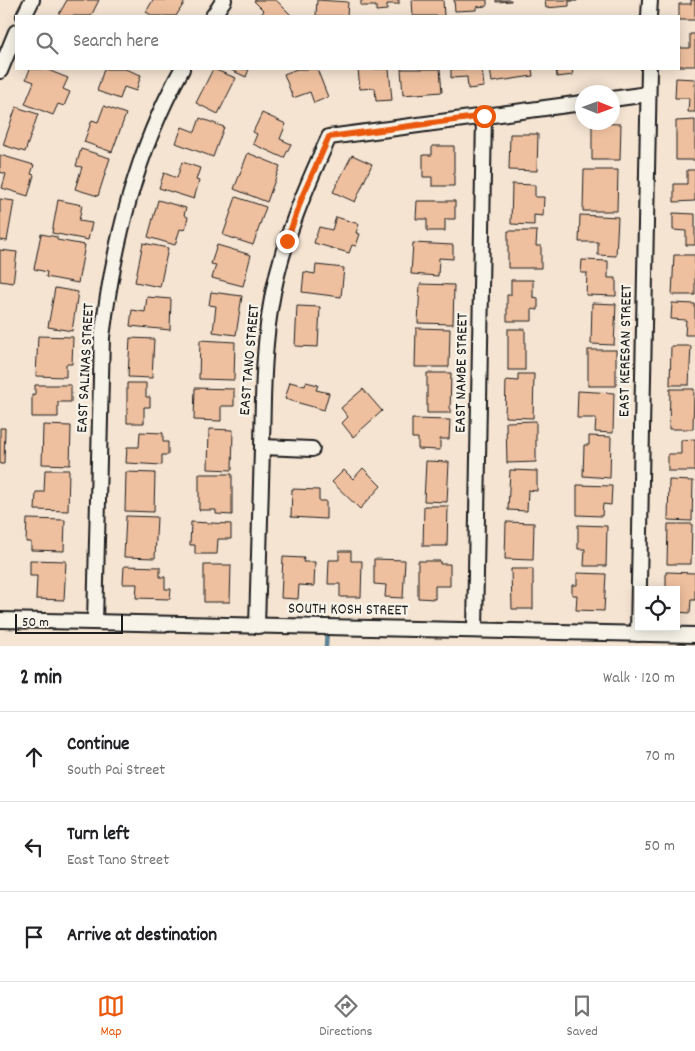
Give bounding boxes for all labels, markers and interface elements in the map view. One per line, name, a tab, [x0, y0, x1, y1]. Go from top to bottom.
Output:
search box	[15, 15, 680, 70]
icon: search	[33, 29, 61, 57]
text: Search here	[73, 29, 159, 56]
north arrow	[575, 85, 620, 130]
route start	[473, 105, 496, 128]
route end	[276, 230, 299, 253]
street label: EAST KERESAN STREET	[613, 284, 639, 417]
street label: EAST SALINAS STREET	[71, 302, 101, 433]
street label: EAST TANO STREET	[234, 303, 266, 416]
street label: EAST NAMBE STREET	[449, 312, 475, 433]
map controls	[635, 586, 680, 631]
button: locate	[635, 586, 680, 631]
street label: SOUTH KOSH STREET	[288, 597, 409, 623]
scale bar	[15, 611, 122, 634]
text: 50 m	[22, 613, 49, 633]
text: 2 min	[20, 664, 62, 694]
text: Walk · 120 m	[603, 667, 675, 690]
text: Continue	[67, 732, 129, 759]
icon: ahead	[20, 743, 48, 771]
text: 70 m	[645, 745, 675, 768]
text: South Pai Street	[67, 759, 165, 782]
text: Turn left	[67, 822, 130, 849]
icon: left	[20, 833, 48, 861]
text: 50 m	[644, 835, 675, 858]
text: East Tano Street	[67, 849, 169, 872]
icon: arrive	[20, 923, 48, 951]
text: Arrive at destination	[67, 923, 217, 950]
tab: Map	[97, 992, 125, 1042]
tab: Directions	[319, 992, 372, 1042]
tab: Saved	[567, 992, 598, 1042]

